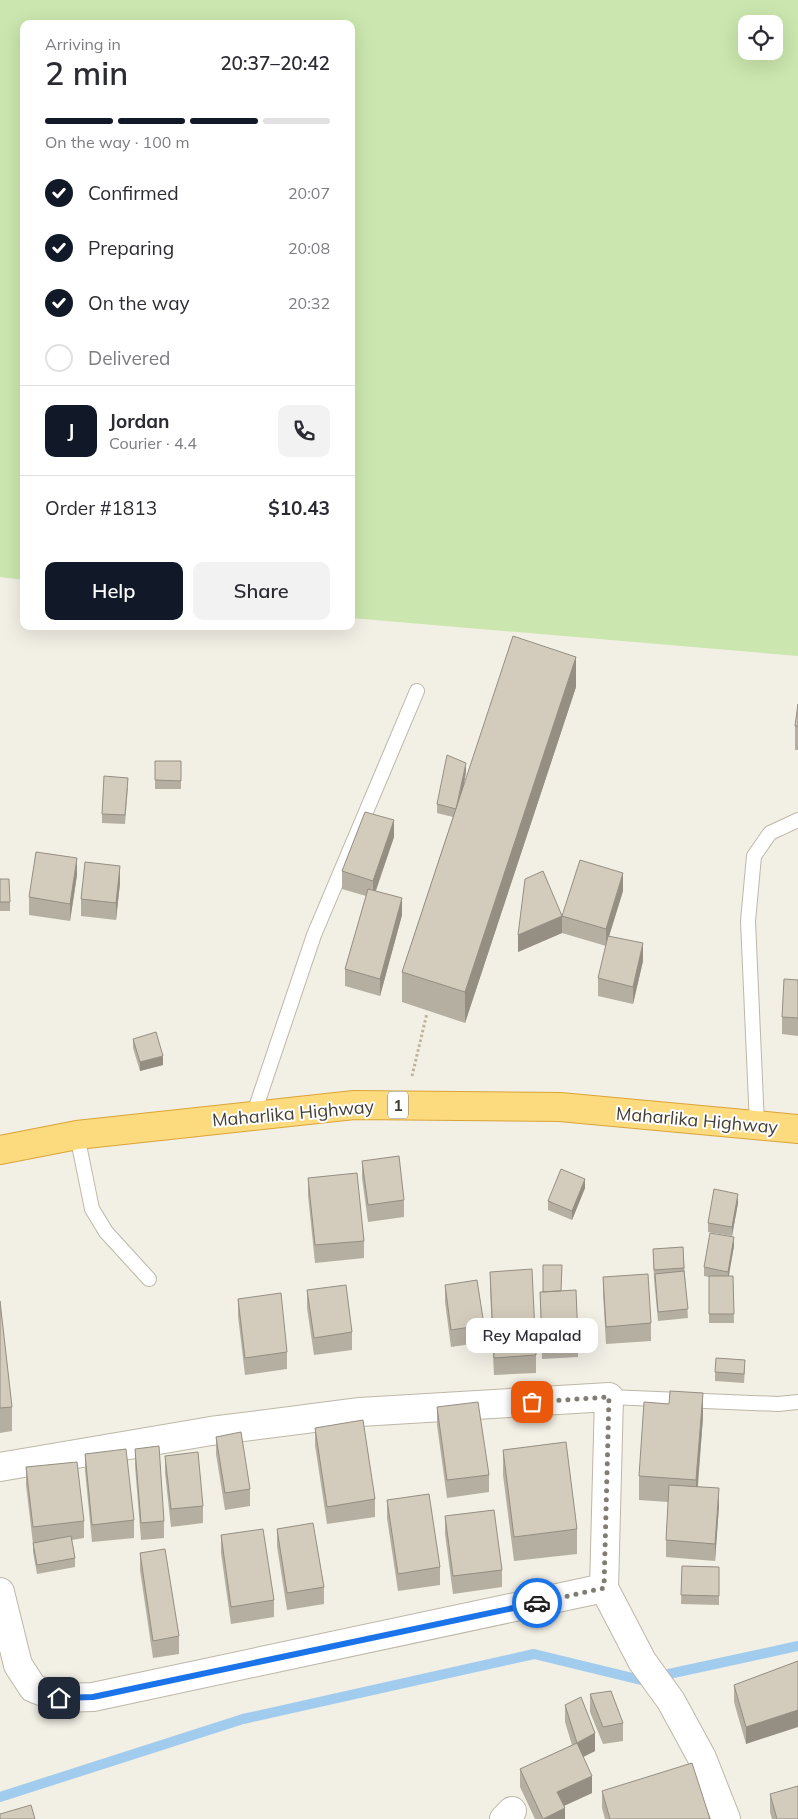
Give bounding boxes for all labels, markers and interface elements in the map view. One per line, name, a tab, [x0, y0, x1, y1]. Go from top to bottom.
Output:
map controls	[738, 15, 783, 60]
button: locate	[738, 15, 783, 60]
text: Arriving in	[45, 34, 121, 54]
text: 20:37–20:42	[220, 51, 330, 75]
text: 2 min	[45, 53, 128, 93]
text: On the way · 100 m	[45, 132, 190, 152]
icon: check	[45, 179, 73, 207]
text: Confirmed	[88, 181, 179, 205]
text: 20:07	[288, 183, 330, 203]
icon: check	[45, 234, 73, 262]
text: Preparing	[88, 236, 174, 260]
text: 20:08	[288, 238, 330, 258]
icon: check	[45, 289, 73, 317]
text: On the way	[88, 291, 190, 315]
text: 20:32	[288, 293, 330, 313]
text: Delivered	[88, 346, 170, 370]
button: phone	[278, 405, 330, 457]
text: Jordan	[109, 409, 169, 433]
text: J	[68, 419, 74, 443]
text: Courier · 4.4	[109, 433, 197, 453]
text: Order #1813	[45, 496, 157, 520]
text: $10.43	[268, 496, 330, 520]
button: Help	[45, 562, 183, 620]
button: Share	[193, 562, 330, 620]
road number: 1	[388, 1092, 408, 1118]
street label: Maharlika Highway	[211, 1094, 375, 1132]
street label: Maharlika Highway	[615, 1101, 779, 1139]
callout: Rey Mapalad	[466, 1317, 598, 1352]
text: Rey Mapalad	[483, 1325, 581, 1345]
pin	[511, 1381, 553, 1423]
icon: bag	[518, 1388, 546, 1416]
courier	[512, 1578, 562, 1628]
icon: car	[523, 1589, 551, 1617]
pin	[38, 1677, 80, 1719]
icon: home	[45, 1684, 73, 1712]

